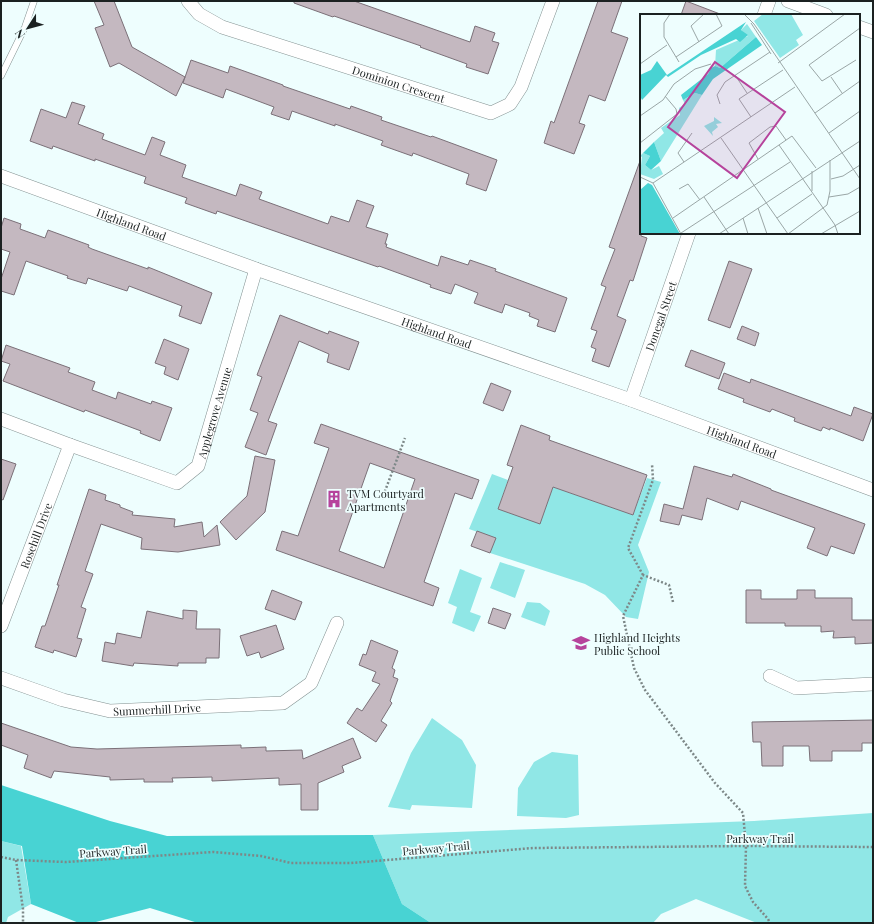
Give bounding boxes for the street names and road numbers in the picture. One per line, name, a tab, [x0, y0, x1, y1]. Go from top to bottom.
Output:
street label: Dominion Crescent	[351, 62, 447, 105]
street label: Highland Road	[95, 204, 169, 243]
street label: Donegal Street	[641, 279, 679, 353]
street label: Highland Road	[400, 313, 474, 352]
street label: Applegrove Avenue	[193, 365, 234, 461]
street label: Highland Road	[705, 421, 779, 461]
street label: Rosehill Drive	[16, 500, 55, 570]
street label: Summerhill Drive	[113, 699, 202, 718]
street label: Parkway Trail	[726, 831, 794, 846]
street label: Parkway Trail	[402, 838, 470, 858]
street label: Parkway Trail	[79, 841, 147, 861]

